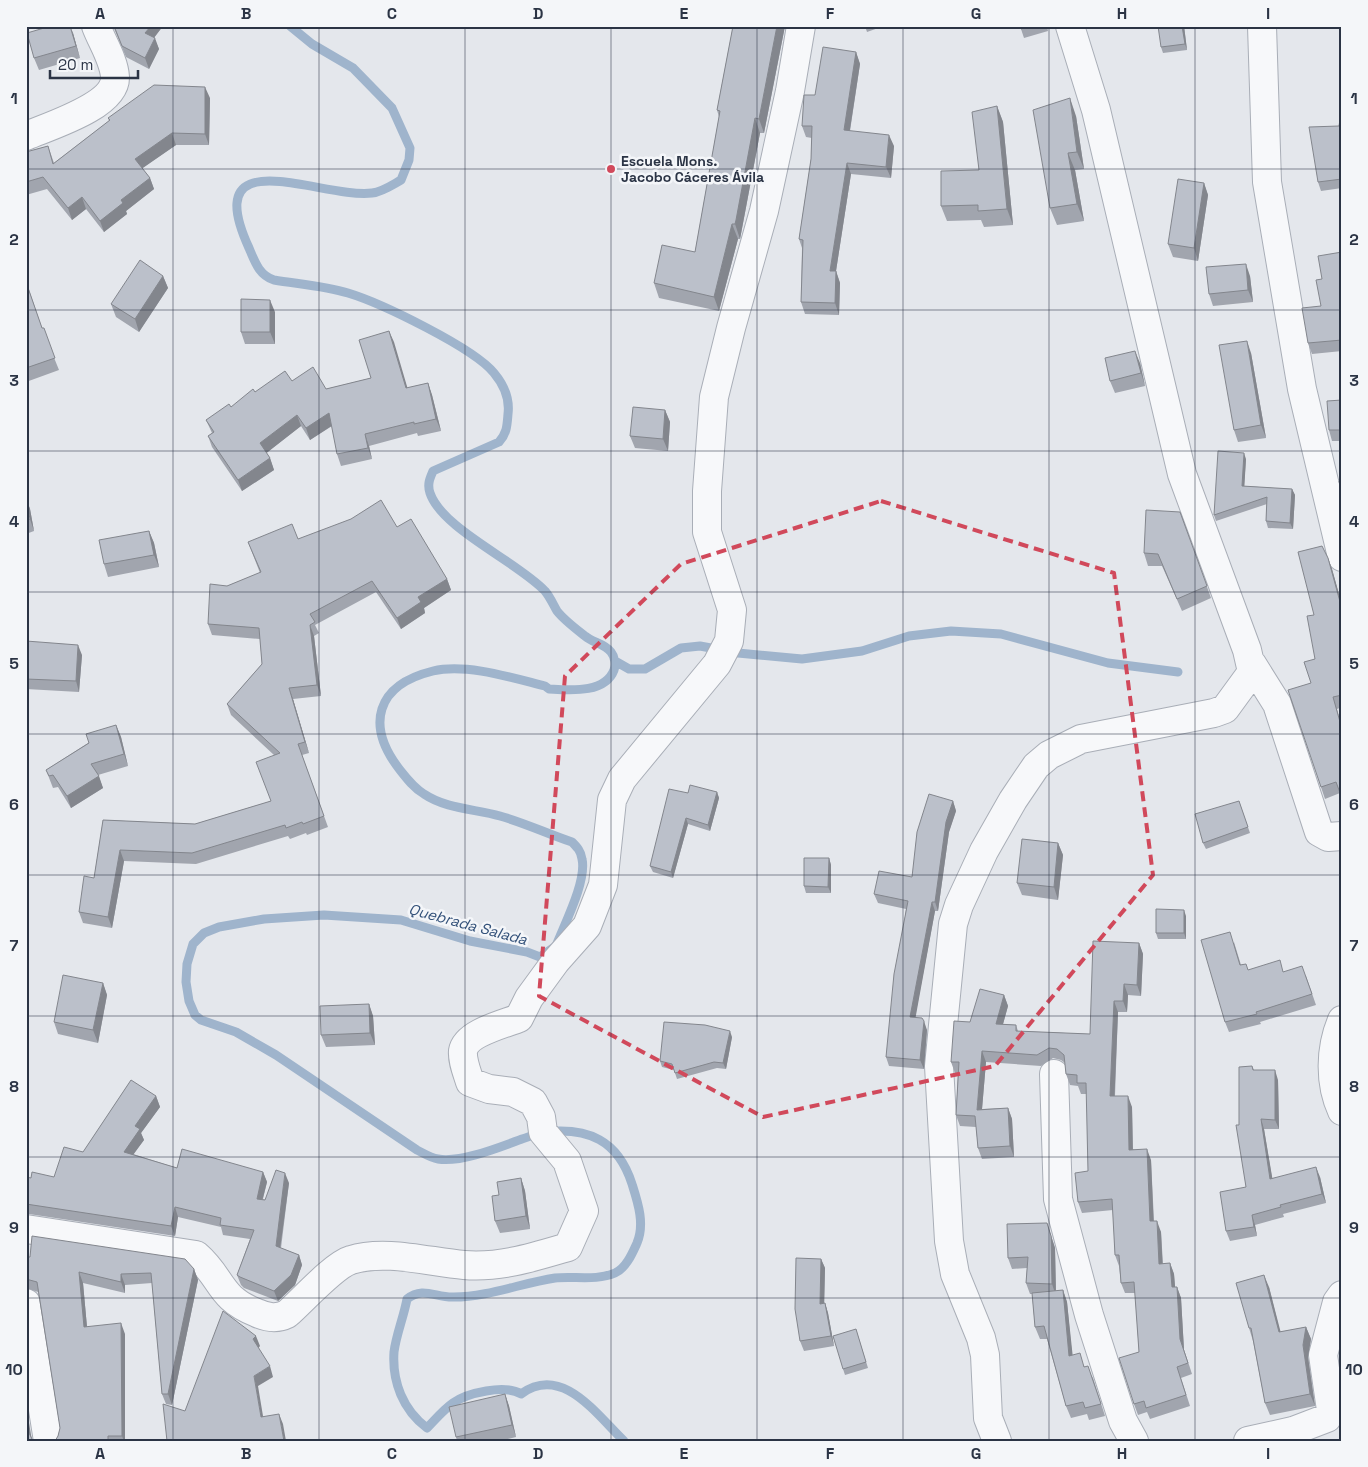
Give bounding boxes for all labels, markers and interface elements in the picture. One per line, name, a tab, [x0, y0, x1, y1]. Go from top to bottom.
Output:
text: A	[95, 3, 105, 24]
text: B	[241, 3, 251, 24]
text: C	[387, 3, 397, 24]
text: D	[533, 3, 543, 24]
text: E	[680, 3, 689, 24]
text: F	[826, 3, 835, 24]
text: G	[971, 3, 981, 24]
text: H	[1117, 3, 1127, 24]
text: I	[1266, 3, 1270, 24]
scale bar	[50, 48, 138, 80]
text: 20 m	[58, 55, 93, 74]
text: 1	[10, 88, 18, 109]
text: 1	[1350, 88, 1358, 109]
place label: Escuela Mons. Jacobo Cáceres Ávila	[621, 152, 764, 186]
marker: Escuela Mons. Jacobo Cáceres Ávila	[605, 163, 617, 175]
text: 2	[9, 229, 19, 250]
text: 2	[1349, 229, 1359, 250]
text: 3	[9, 370, 19, 391]
text: 3	[1349, 370, 1359, 391]
text: 4	[9, 511, 19, 532]
text: 4	[1349, 511, 1359, 532]
text: 5	[9, 653, 19, 674]
text: 5	[1349, 653, 1359, 674]
text: 6	[9, 794, 19, 815]
text: 6	[1349, 794, 1359, 815]
water label: Quebrada Salada	[407, 899, 530, 949]
text: 7	[10, 935, 19, 956]
text: 7	[1350, 935, 1359, 956]
text: 8	[9, 1076, 19, 1097]
text: 8	[1349, 1076, 1359, 1097]
text: 9	[9, 1217, 19, 1238]
text: 9	[1349, 1217, 1359, 1238]
text: 10	[5, 1359, 23, 1380]
text: 10	[1345, 1359, 1363, 1380]
text: A	[95, 1443, 105, 1464]
text: B	[241, 1443, 251, 1464]
text: C	[387, 1443, 397, 1464]
text: D	[533, 1443, 543, 1464]
text: E	[680, 1443, 689, 1464]
text: F	[826, 1443, 835, 1464]
text: G	[971, 1443, 981, 1464]
text: H	[1117, 1443, 1127, 1464]
text: I	[1266, 1443, 1270, 1464]

